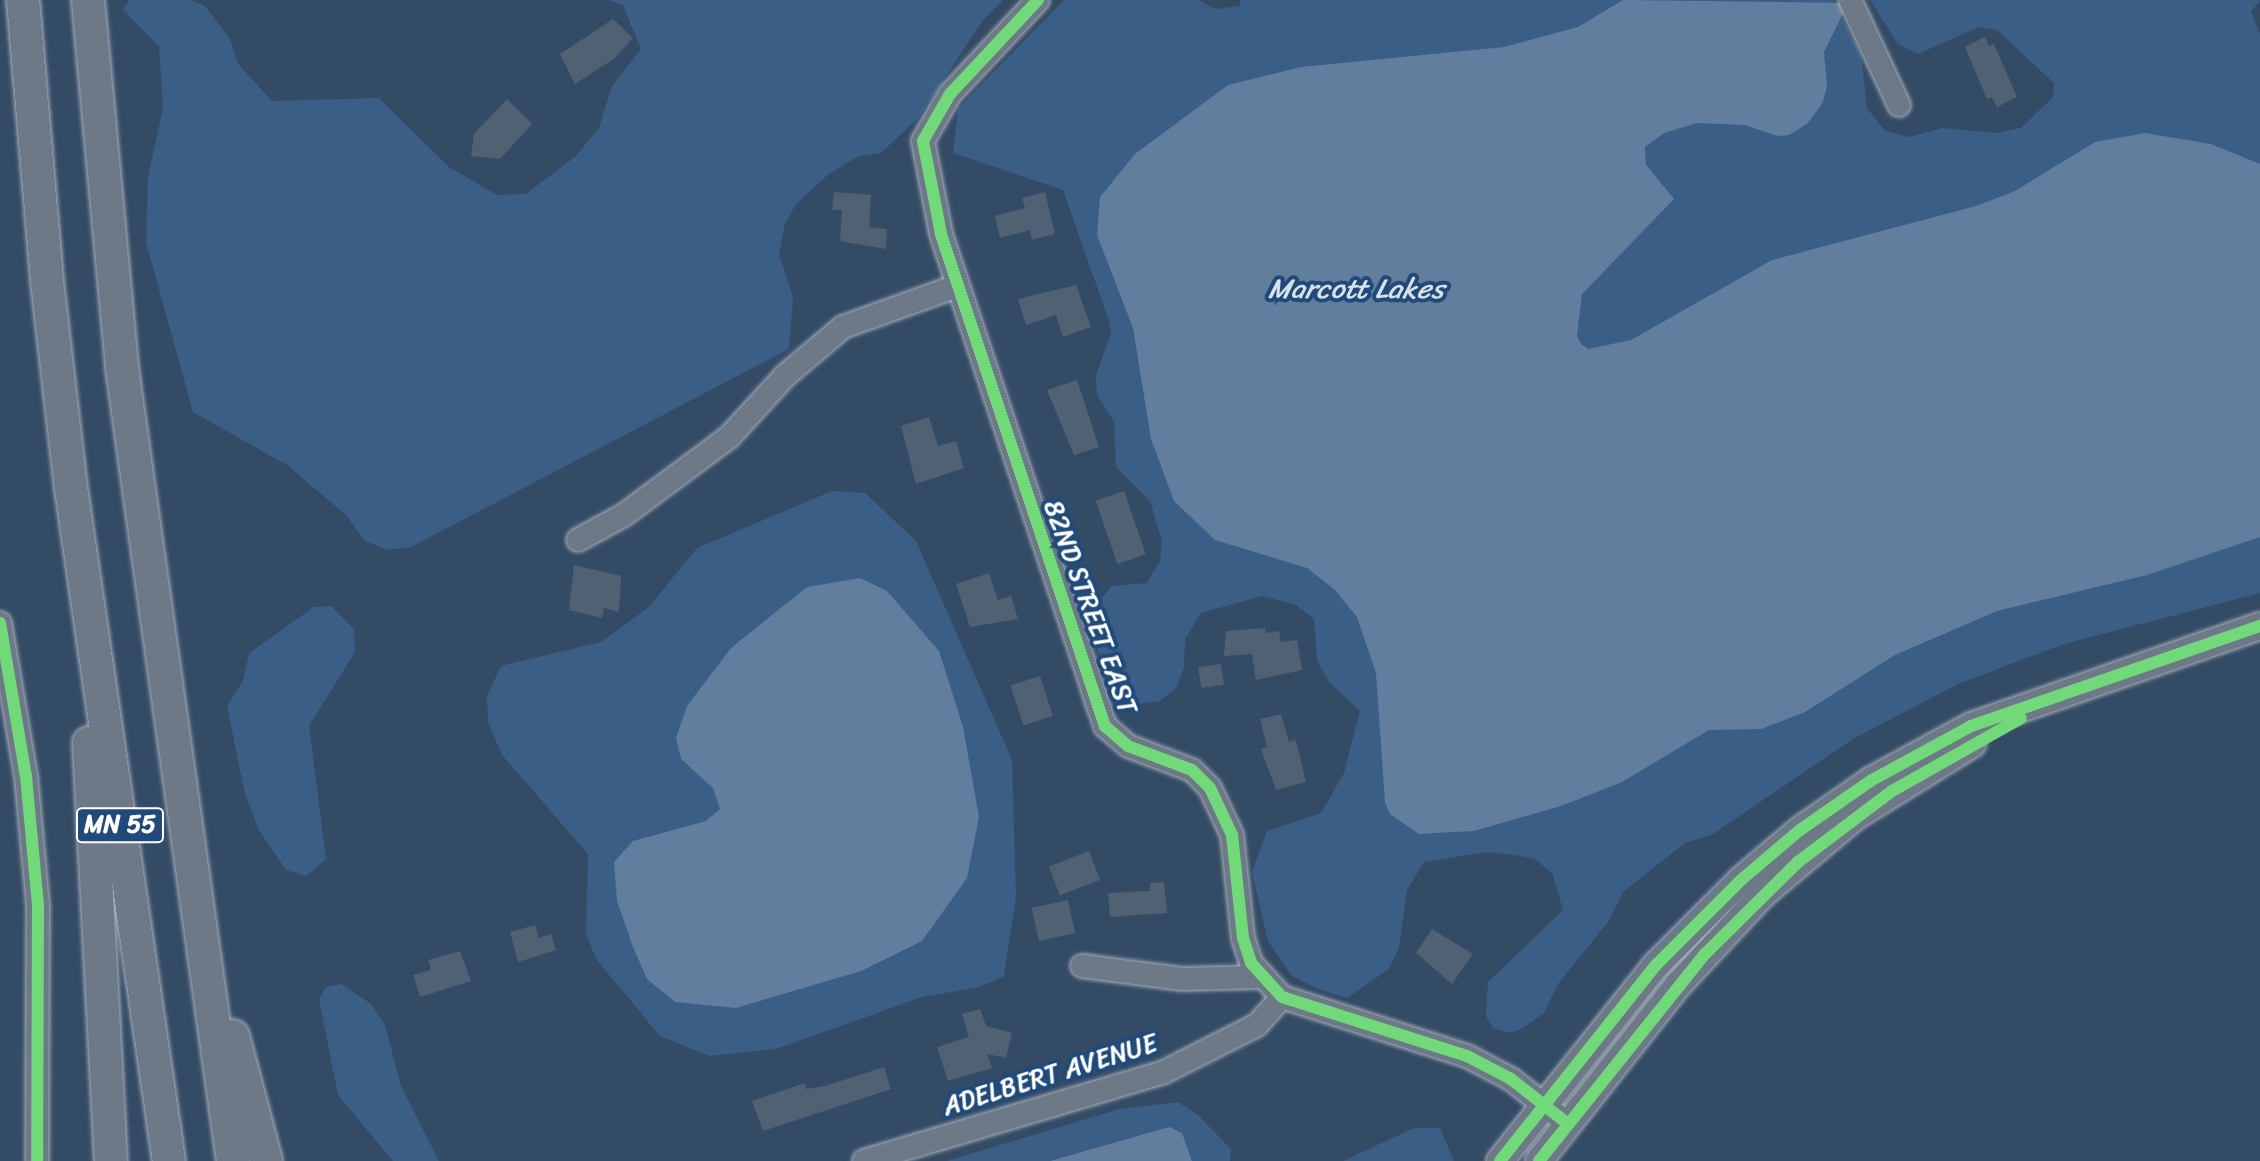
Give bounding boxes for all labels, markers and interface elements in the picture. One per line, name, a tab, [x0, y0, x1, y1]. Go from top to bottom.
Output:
water label: Marcott Lakes	[1268, 272, 1444, 306]
street label: 82ND STREET EAST	[1036, 494, 1144, 720]
road number: MN 55	[74, 805, 166, 845]
street label: ADELBERT AVENUE	[939, 1028, 1161, 1122]

